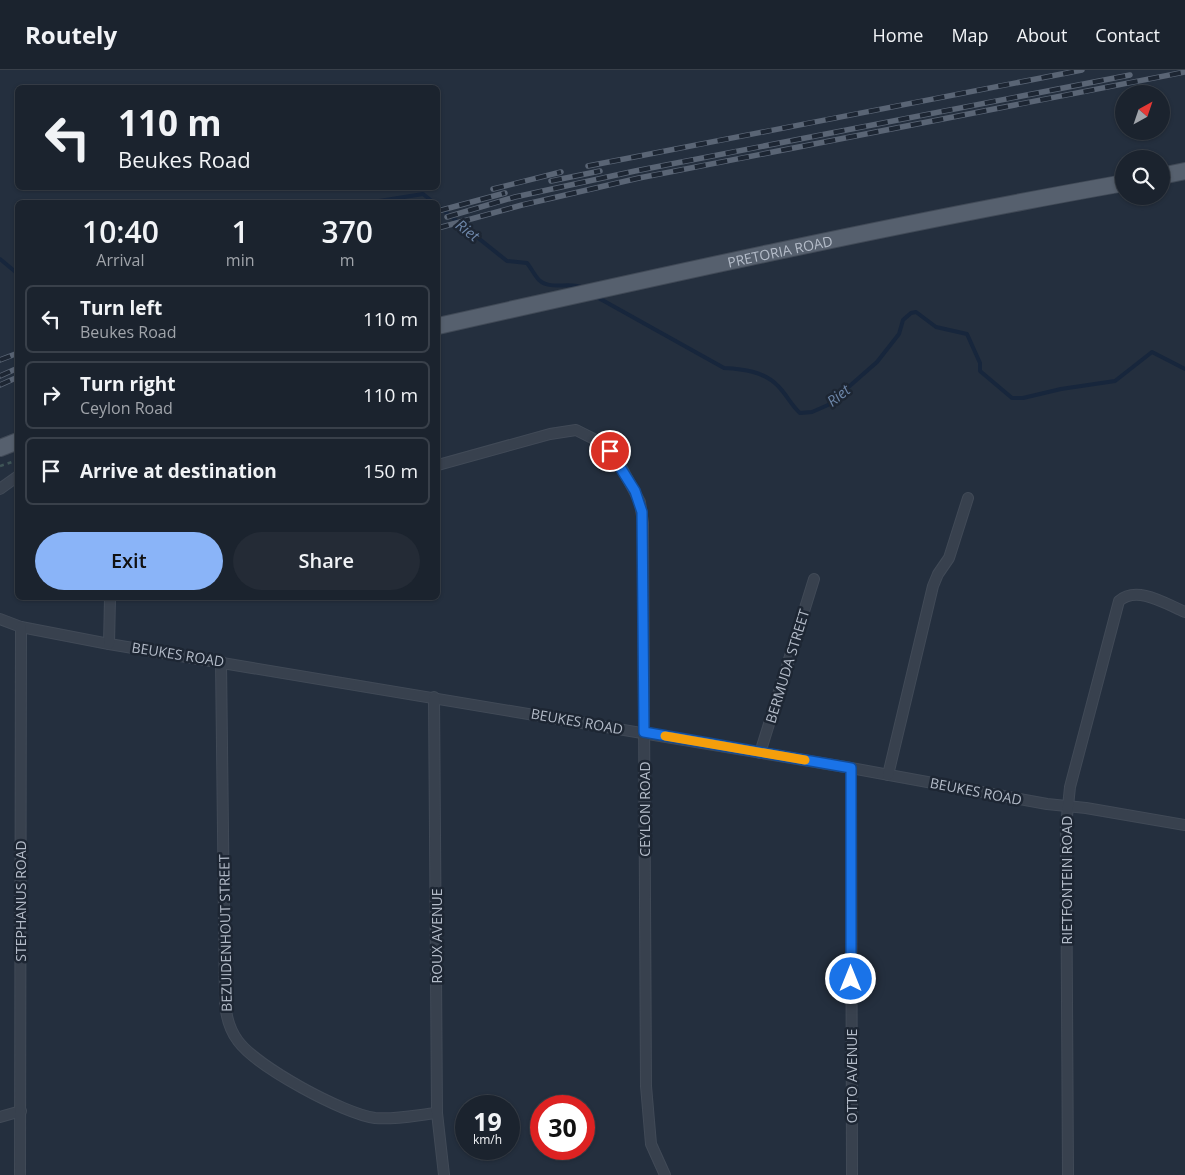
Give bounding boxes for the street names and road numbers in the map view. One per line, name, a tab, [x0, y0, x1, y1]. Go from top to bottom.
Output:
street label: PRETORIA ROAD	[725, 230, 834, 271]
street label: BERMUDA STREET	[761, 606, 813, 725]
street label: BEUKES ROAD	[130, 637, 226, 671]
street label: BEUKES ROAD	[529, 704, 625, 738]
street label: CEYLON ROAD	[635, 761, 654, 857]
street label: BEUKES ROAD	[928, 773, 1024, 809]
street label: RIETFONTEIN ROAD	[1057, 816, 1076, 944]
street label: STEPHANUS ROAD	[11, 840, 30, 962]
street label: BEZUIDENHOUT STREET	[214, 854, 236, 1012]
street label: ROUX AVENUE	[427, 889, 446, 983]
street label: OTTO AVENUE	[842, 1029, 861, 1123]

